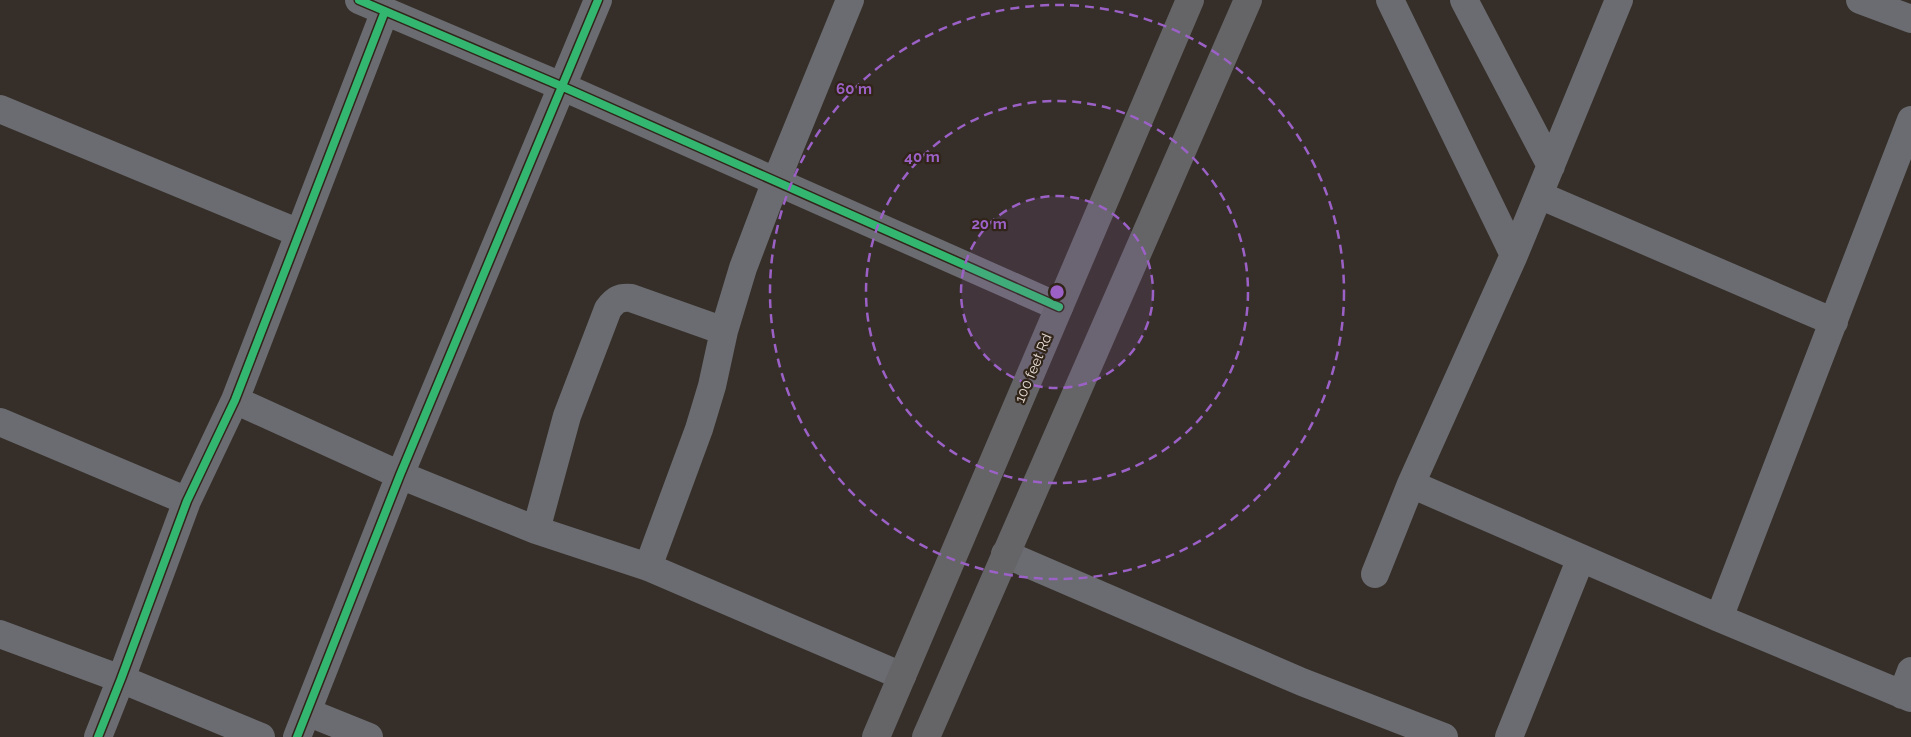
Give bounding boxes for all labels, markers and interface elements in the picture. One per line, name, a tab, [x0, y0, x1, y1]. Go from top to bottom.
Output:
text: 60 m	[836, 80, 872, 98]
text: 40 m	[904, 148, 940, 166]
text: 20 m	[971, 215, 1007, 233]
centre of rings	[1048, 283, 1066, 301]
street label: 100 feet Rd	[1011, 331, 1055, 405]

